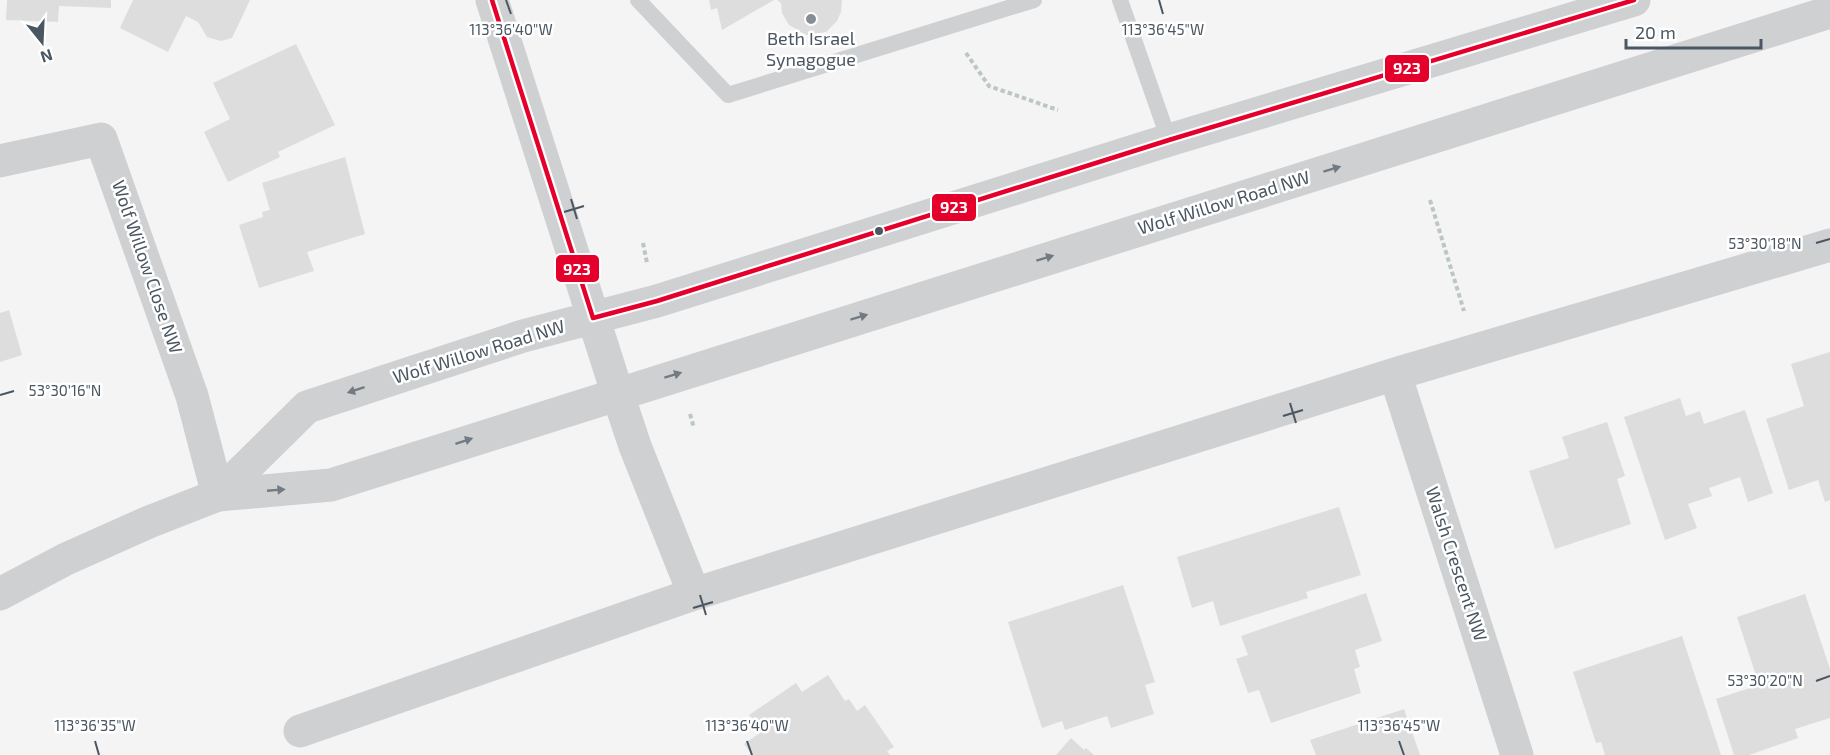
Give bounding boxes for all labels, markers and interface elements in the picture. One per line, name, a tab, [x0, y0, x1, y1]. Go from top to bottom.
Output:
north arrow	[12, 12, 72, 72]
marker: Beth Israel Synagogue	[804, 12, 818, 26]
scale bar	[1626, 12, 1761, 50]
text: 113°36'40"W	[469, 20, 553, 38]
text: 113°36'45"W	[1122, 20, 1204, 38]
text: 20 m	[1635, 21, 1676, 43]
place label: Beth Israel Synagogue	[766, 27, 856, 70]
text: N	[38, 46, 55, 68]
line badge: 923	[1384, 54, 1430, 83]
text: 923	[1393, 58, 1421, 77]
one-way arrow	[1323, 164, 1341, 173]
street label: Wolf Willow Road NW	[1135, 165, 1312, 239]
street label: Wolf Willow Close NW	[108, 177, 188, 356]
line badge: 923	[931, 193, 977, 222]
text: 923	[940, 197, 968, 216]
unlabelled marker	[873, 225, 885, 237]
text: 53°30'18"N	[1728, 234, 1802, 252]
one-way arrow	[1036, 253, 1054, 263]
line badge: 923	[555, 254, 600, 283]
text: 923	[563, 259, 591, 278]
one-way arrow	[850, 312, 868, 321]
street label: Wolf Willow Road NW	[390, 314, 567, 388]
one-way arrow	[664, 370, 682, 379]
text: 53°30'16"N	[29, 381, 101, 399]
one-way arrow	[347, 386, 365, 396]
one-way arrow	[455, 436, 473, 446]
street label: Walsh Crescent NW	[1422, 484, 1492, 644]
one-way arrow	[266, 485, 285, 495]
text: 53°30'20"N	[1727, 671, 1803, 689]
text: 113°36'35"W	[54, 716, 136, 734]
text: 113°36'40"W	[705, 716, 789, 734]
text: 113°36'45"W	[1358, 716, 1440, 734]

